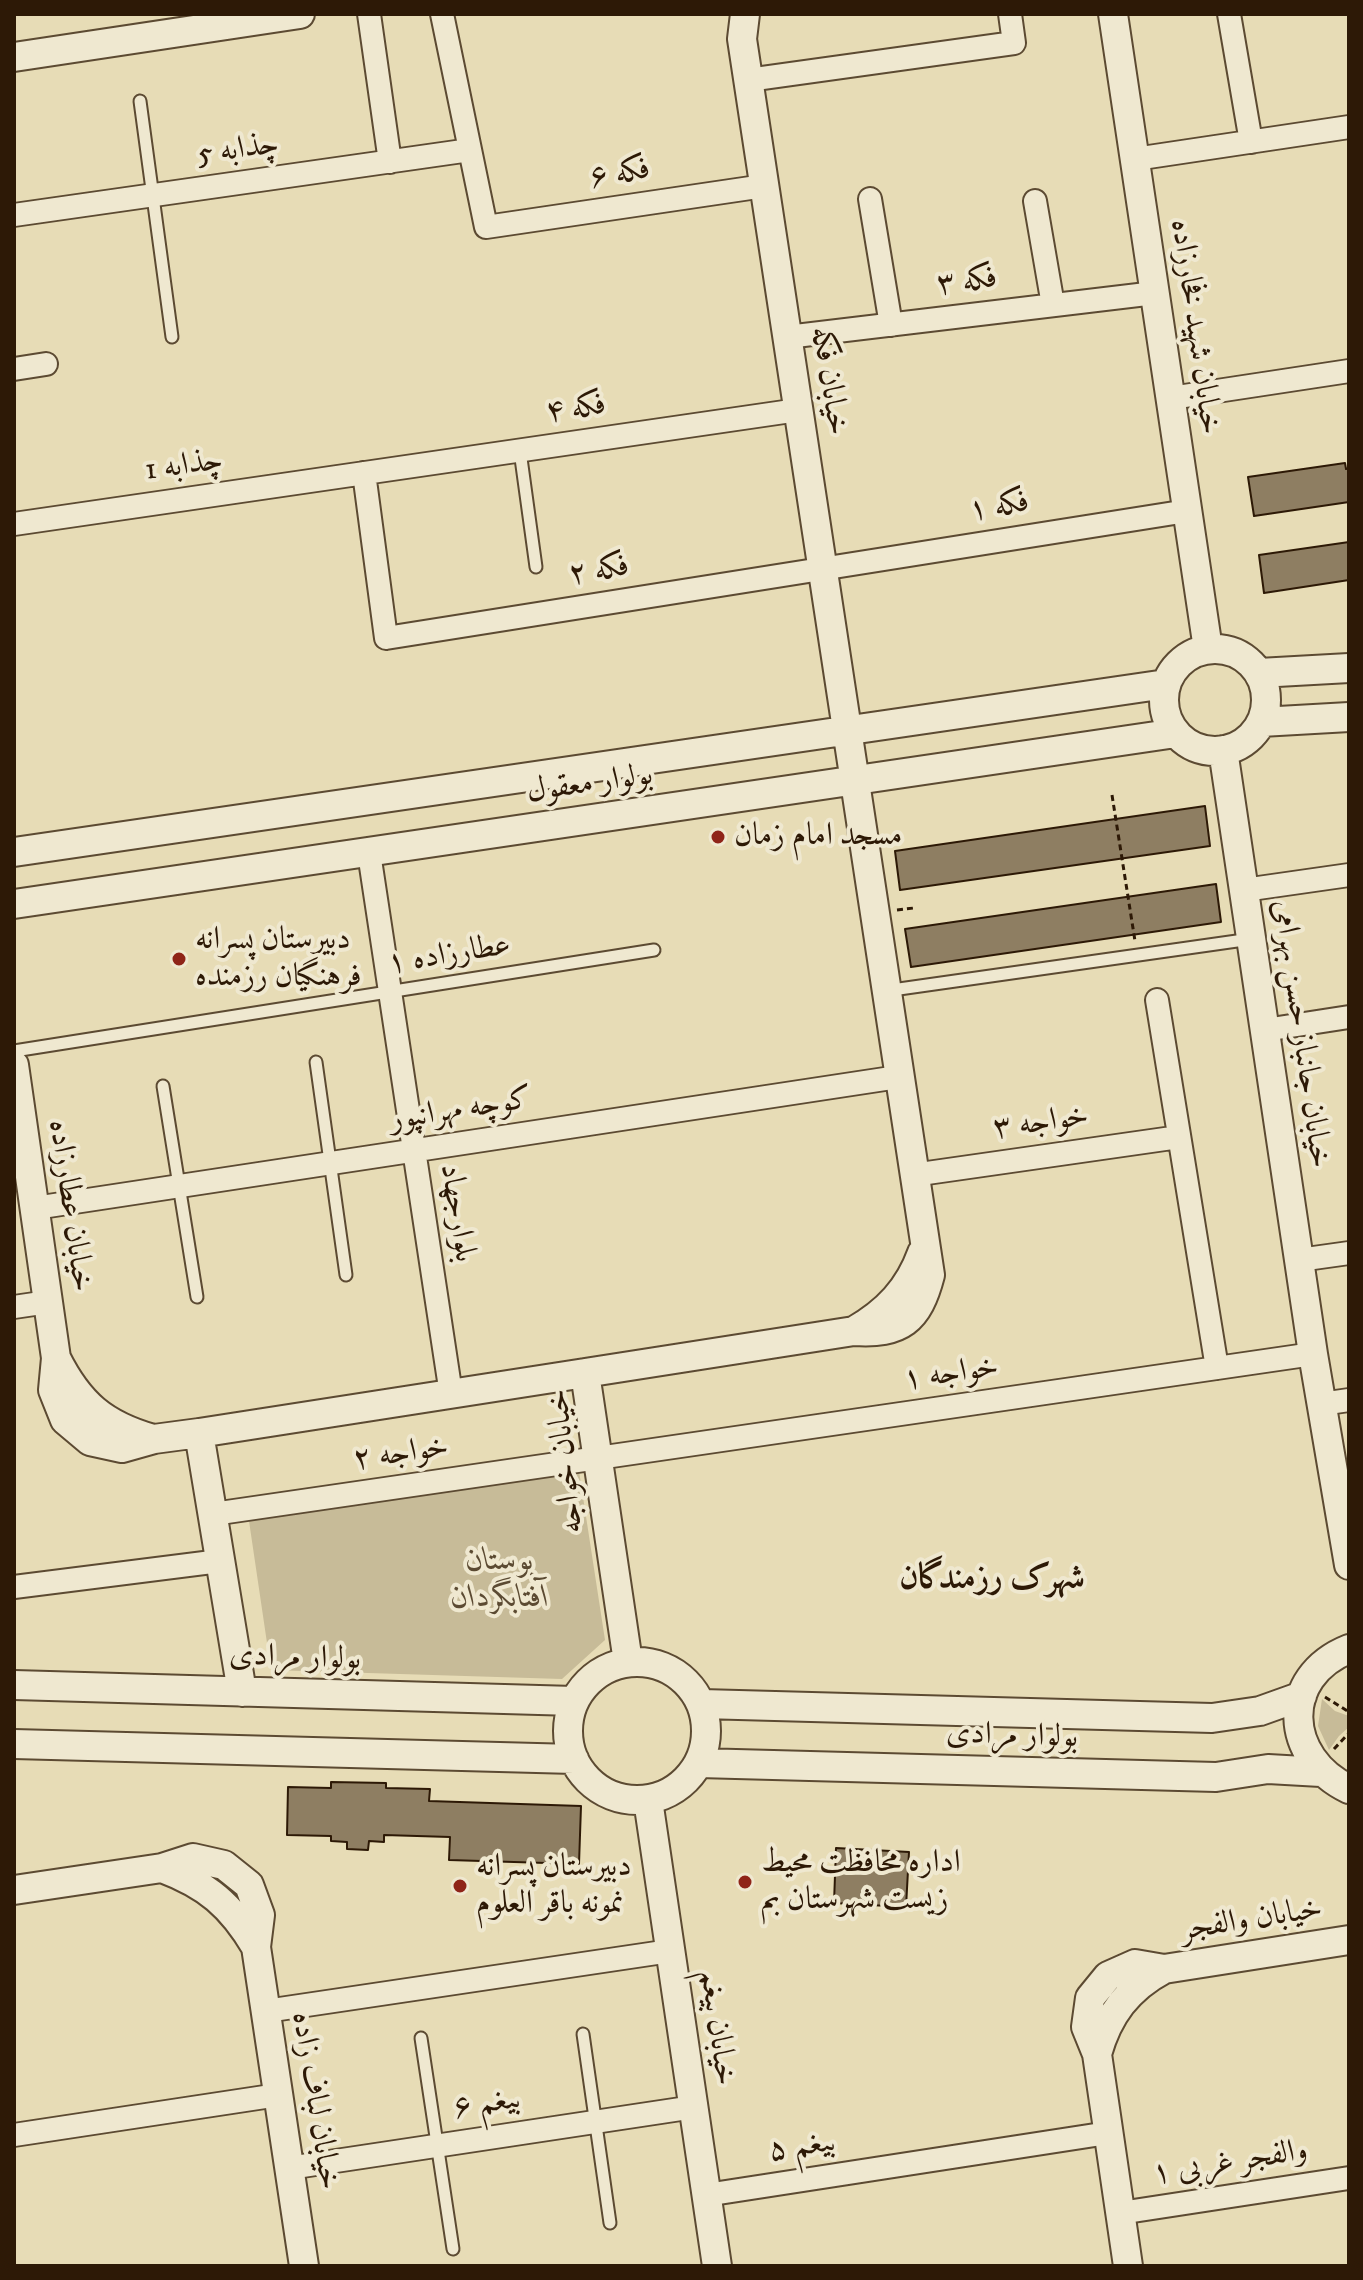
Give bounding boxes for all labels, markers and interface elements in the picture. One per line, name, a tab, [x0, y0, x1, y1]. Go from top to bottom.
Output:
street label: چذابه 5	[195, 126, 281, 176]
street label: فکه ۶	[587, 151, 653, 199]
street label: خیابان شهید فخارزاده	[1160, 217, 1228, 437]
street label: فکه ۳	[935, 260, 999, 306]
street label: خیابان فکه	[800, 324, 856, 438]
street label: فکه ۴	[543, 387, 609, 433]
street label: چذابه 1	[143, 443, 225, 491]
street label: فکه ۱	[966, 484, 1032, 532]
street label: فکه ۲	[566, 548, 632, 596]
street label: بولوار معقول	[524, 757, 656, 813]
place label: مسجد امام زمان	[734, 818, 903, 856]
marker: مسجد امام زمان	[709, 828, 727, 846]
street label: خیابان جانباز حسن بهرامی	[1262, 897, 1338, 1171]
place label: دبیرستان پسرانه فرهنگیان رزمنده	[195, 922, 362, 997]
street label: عطارزاده ۱	[385, 927, 513, 985]
marker: دبیرستان پسرانه فرهنگیان رزمنده	[170, 950, 188, 968]
street label: کوچه مهرانپور	[387, 1081, 535, 1141]
street label: خواجه ۳	[991, 1098, 1091, 1150]
street label: خیابان عطارزاده	[38, 1117, 100, 1295]
street label: بلوارجهاد	[429, 1161, 483, 1265]
street label: خواجه ۱	[901, 1349, 1001, 1401]
street label: خیابان خواجه	[540, 1387, 594, 1535]
street label: خواجه ۲	[351, 1429, 451, 1481]
park label: بوستان آفتابگردان	[451, 1543, 549, 1618]
district label: شهرک رزمندگان	[899, 1560, 1085, 1600]
street label: بولوار مرادی	[228, 1638, 362, 1680]
street label: بولوار مرادی	[945, 1716, 1079, 1758]
place label: اداره محافظت محیط زیست شهرستان بم	[761, 1845, 961, 1920]
place label: دبیرستان پسرانه نمونه باقر العلوم	[476, 1849, 632, 1924]
marker: اداره محافظت محیط زیست شهرستان بم	[736, 1873, 754, 1891]
marker: دبیرستان پسرانه نمونه باقر العلوم	[451, 1877, 469, 1895]
street label: خیابان والفجر	[1179, 1891, 1325, 1951]
street label: خیابان بیغم	[689, 1968, 743, 2088]
street label: خیابان لباف زاده	[281, 2009, 347, 2193]
street label: بیغم ۶	[451, 2081, 523, 2129]
street label: بیغم ۵	[766, 2124, 838, 2172]
street label: والفجر غربی ۱	[1149, 2133, 1311, 2195]

